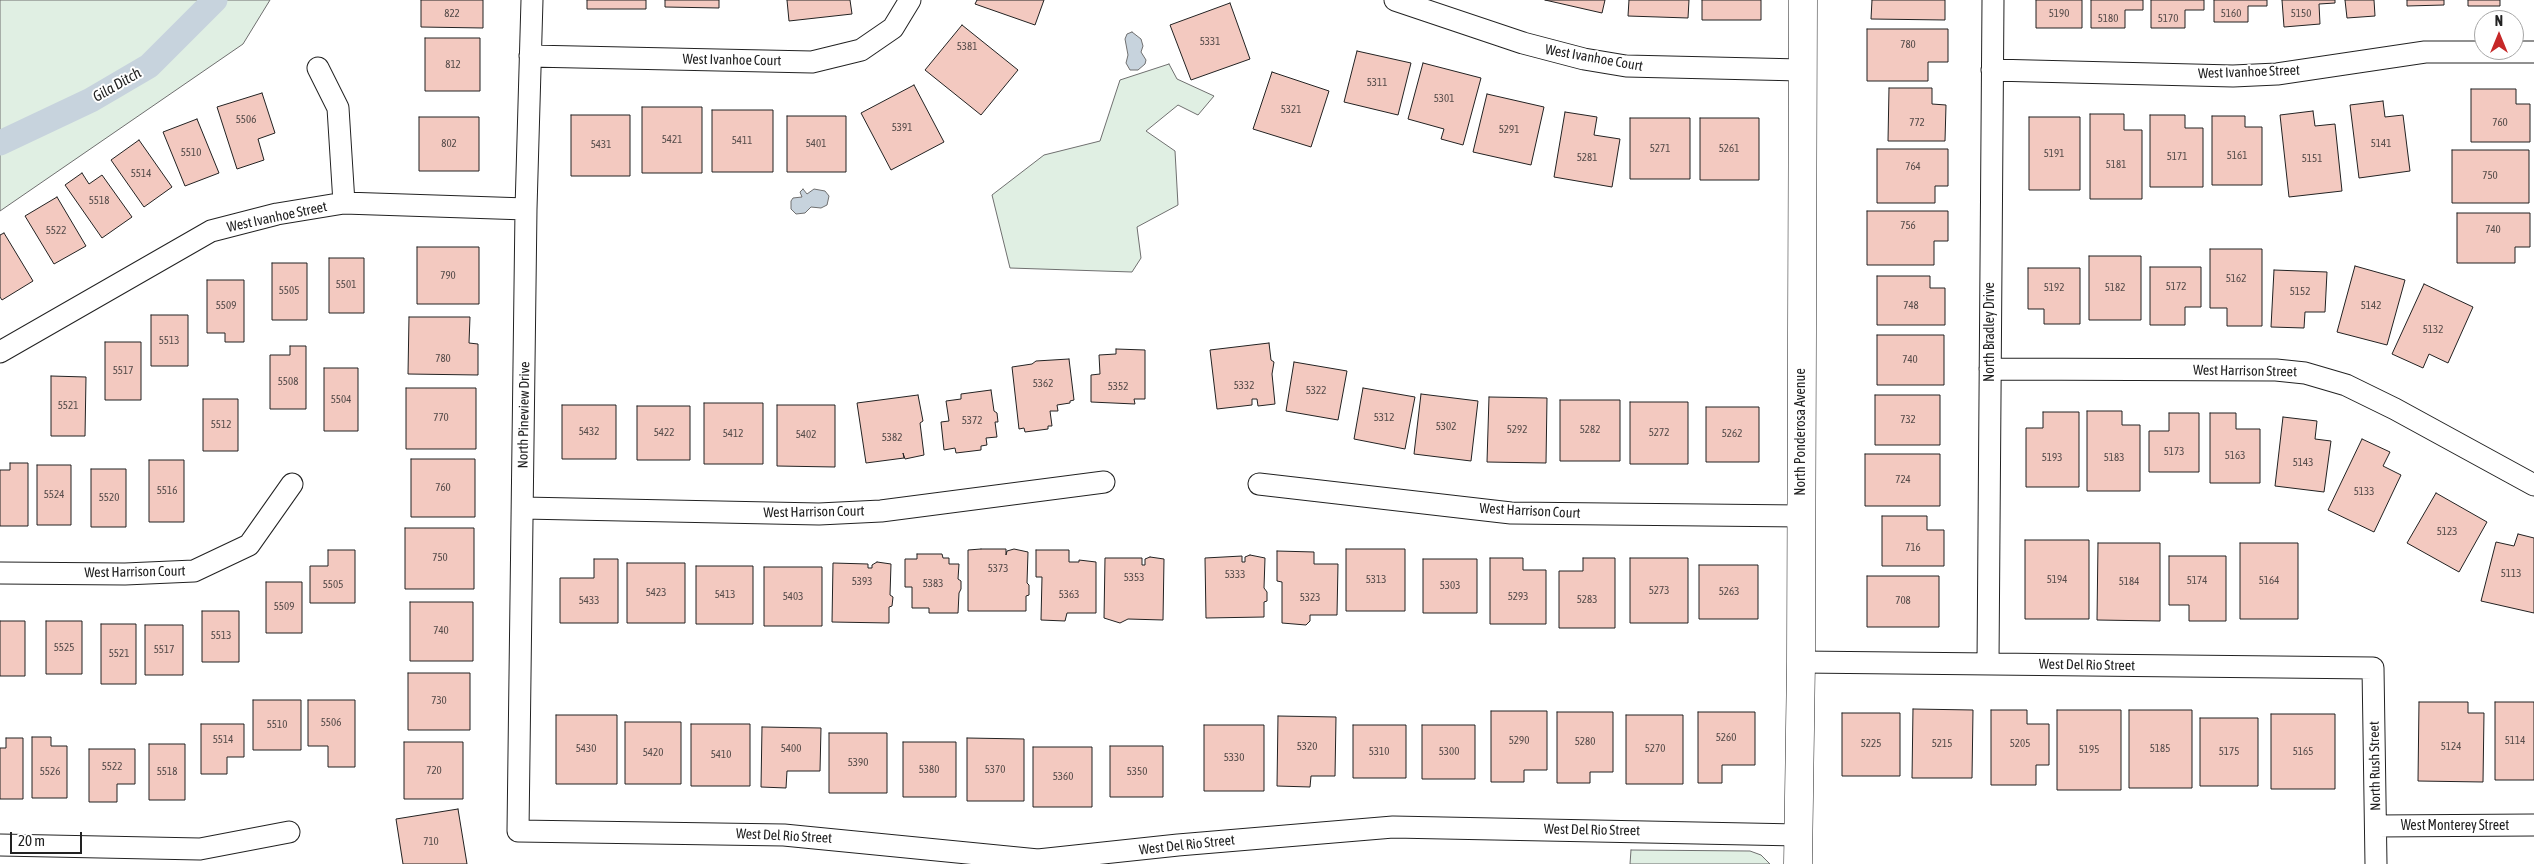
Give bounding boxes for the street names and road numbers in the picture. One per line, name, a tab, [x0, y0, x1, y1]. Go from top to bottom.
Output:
street label: West Ivanhoe Court	[1544, 41, 1644, 75]
street label: West Ivanhoe Court	[682, 51, 782, 69]
street label: West Ivanhoe Street	[2198, 62, 2300, 82]
street label: West Ivanhoe Street	[225, 198, 329, 236]
street label: North Bradley Drive	[1982, 282, 1998, 382]
street label: North Pineview Drive	[515, 361, 533, 469]
street label: West Harrison Street	[2193, 362, 2297, 380]
street label: North Ponderosa Avenue	[1793, 368, 1809, 496]
street label: West Harrison Court	[1479, 500, 1581, 522]
street label: West Harrison Court	[763, 503, 865, 521]
street label: West Harrison Court	[84, 563, 186, 581]
street label: West Del Rio Street	[2039, 656, 2135, 674]
street label: North Rush Street	[2366, 721, 2384, 811]
street label: West Monterey Street	[2401, 818, 2509, 834]
street label: West Del Rio Street	[1544, 821, 1640, 839]
street label: West Del Rio Street	[736, 825, 832, 847]
street label: West Del Rio Street	[1138, 832, 1236, 858]

